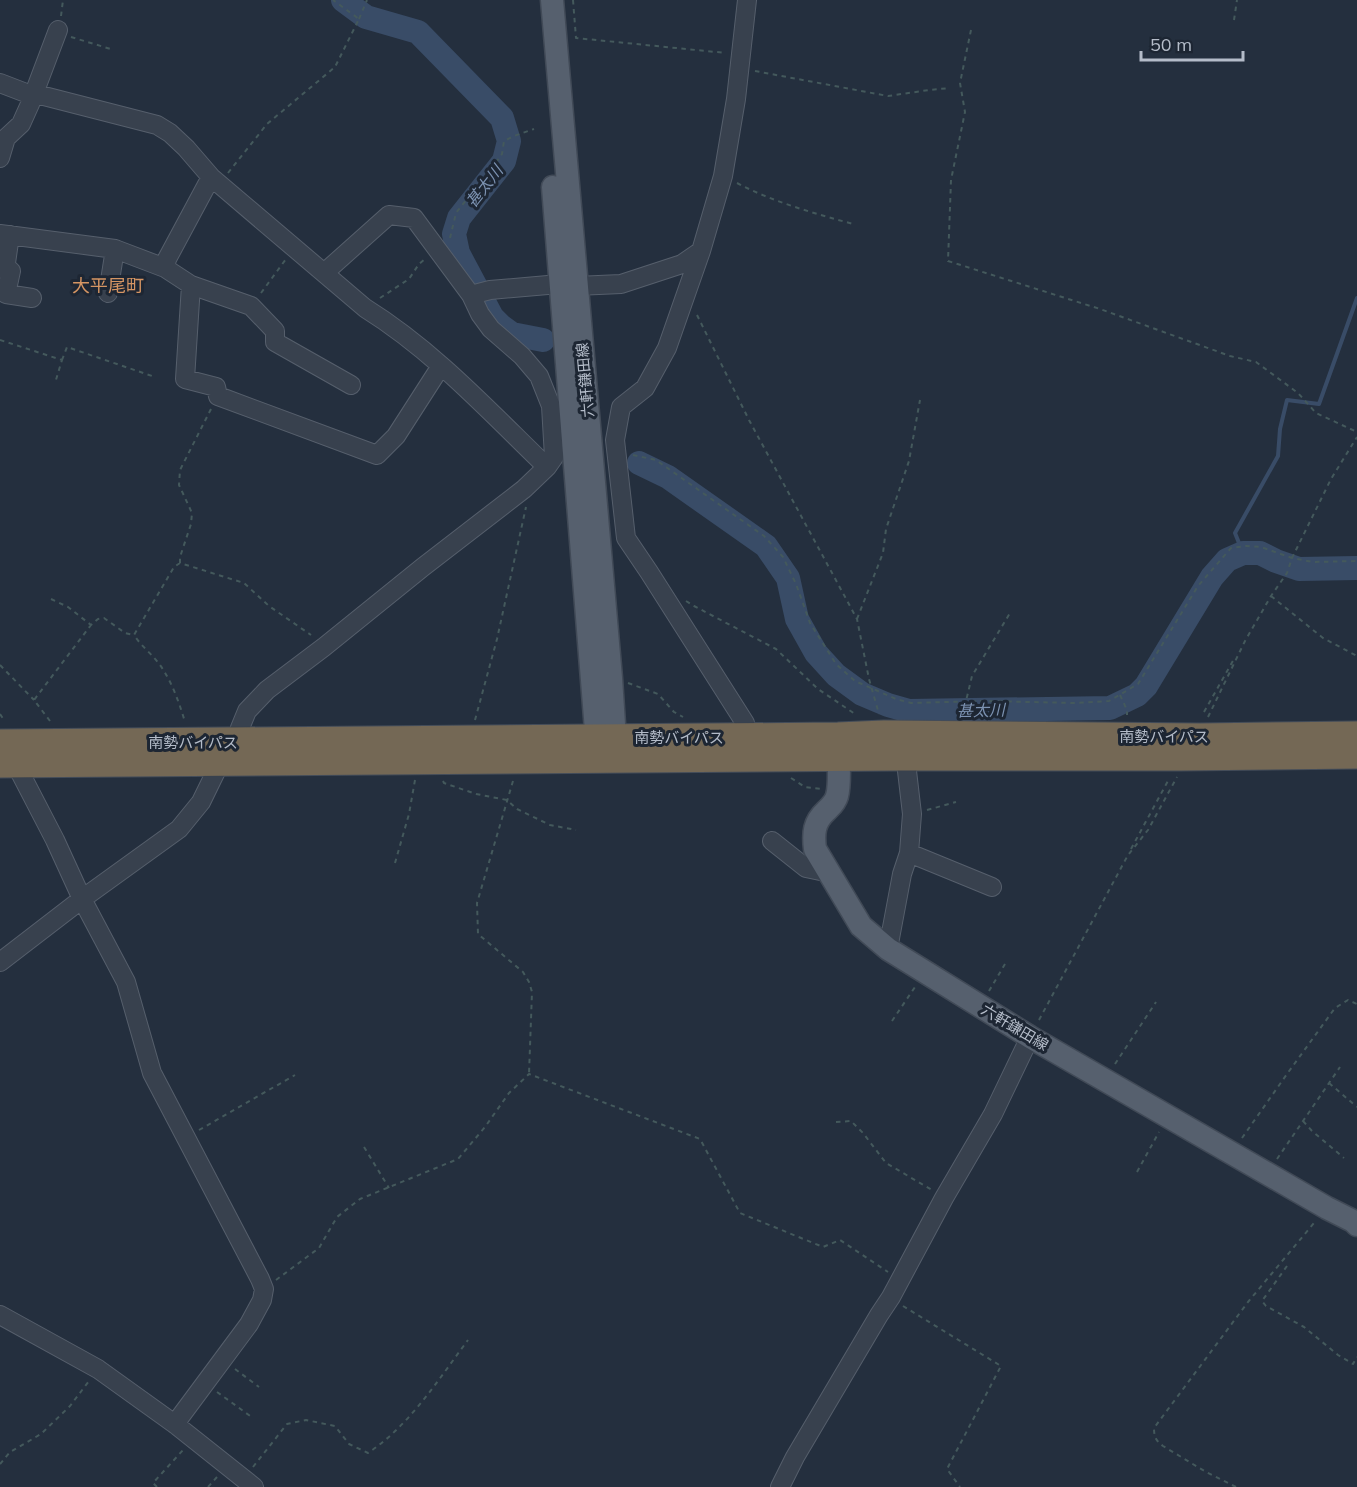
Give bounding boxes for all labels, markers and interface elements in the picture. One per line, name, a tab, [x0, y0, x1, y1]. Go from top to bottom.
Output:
scale bar	[1141, 24, 1243, 62]
text: 50 m	[1150, 33, 1192, 56]
water label: 甚太川	[461, 159, 508, 211]
district label: 大平尾町	[72, 274, 144, 297]
street label: 六軒鎌田線	[572, 342, 598, 418]
water label: 甚太川	[957, 700, 1007, 720]
street label: 南勢バイパス	[1119, 727, 1209, 746]
street label: 南勢バイパス	[634, 728, 724, 747]
street label: 南勢バイパス	[148, 733, 238, 752]
street label: 六軒鎌田線	[978, 1000, 1052, 1054]

